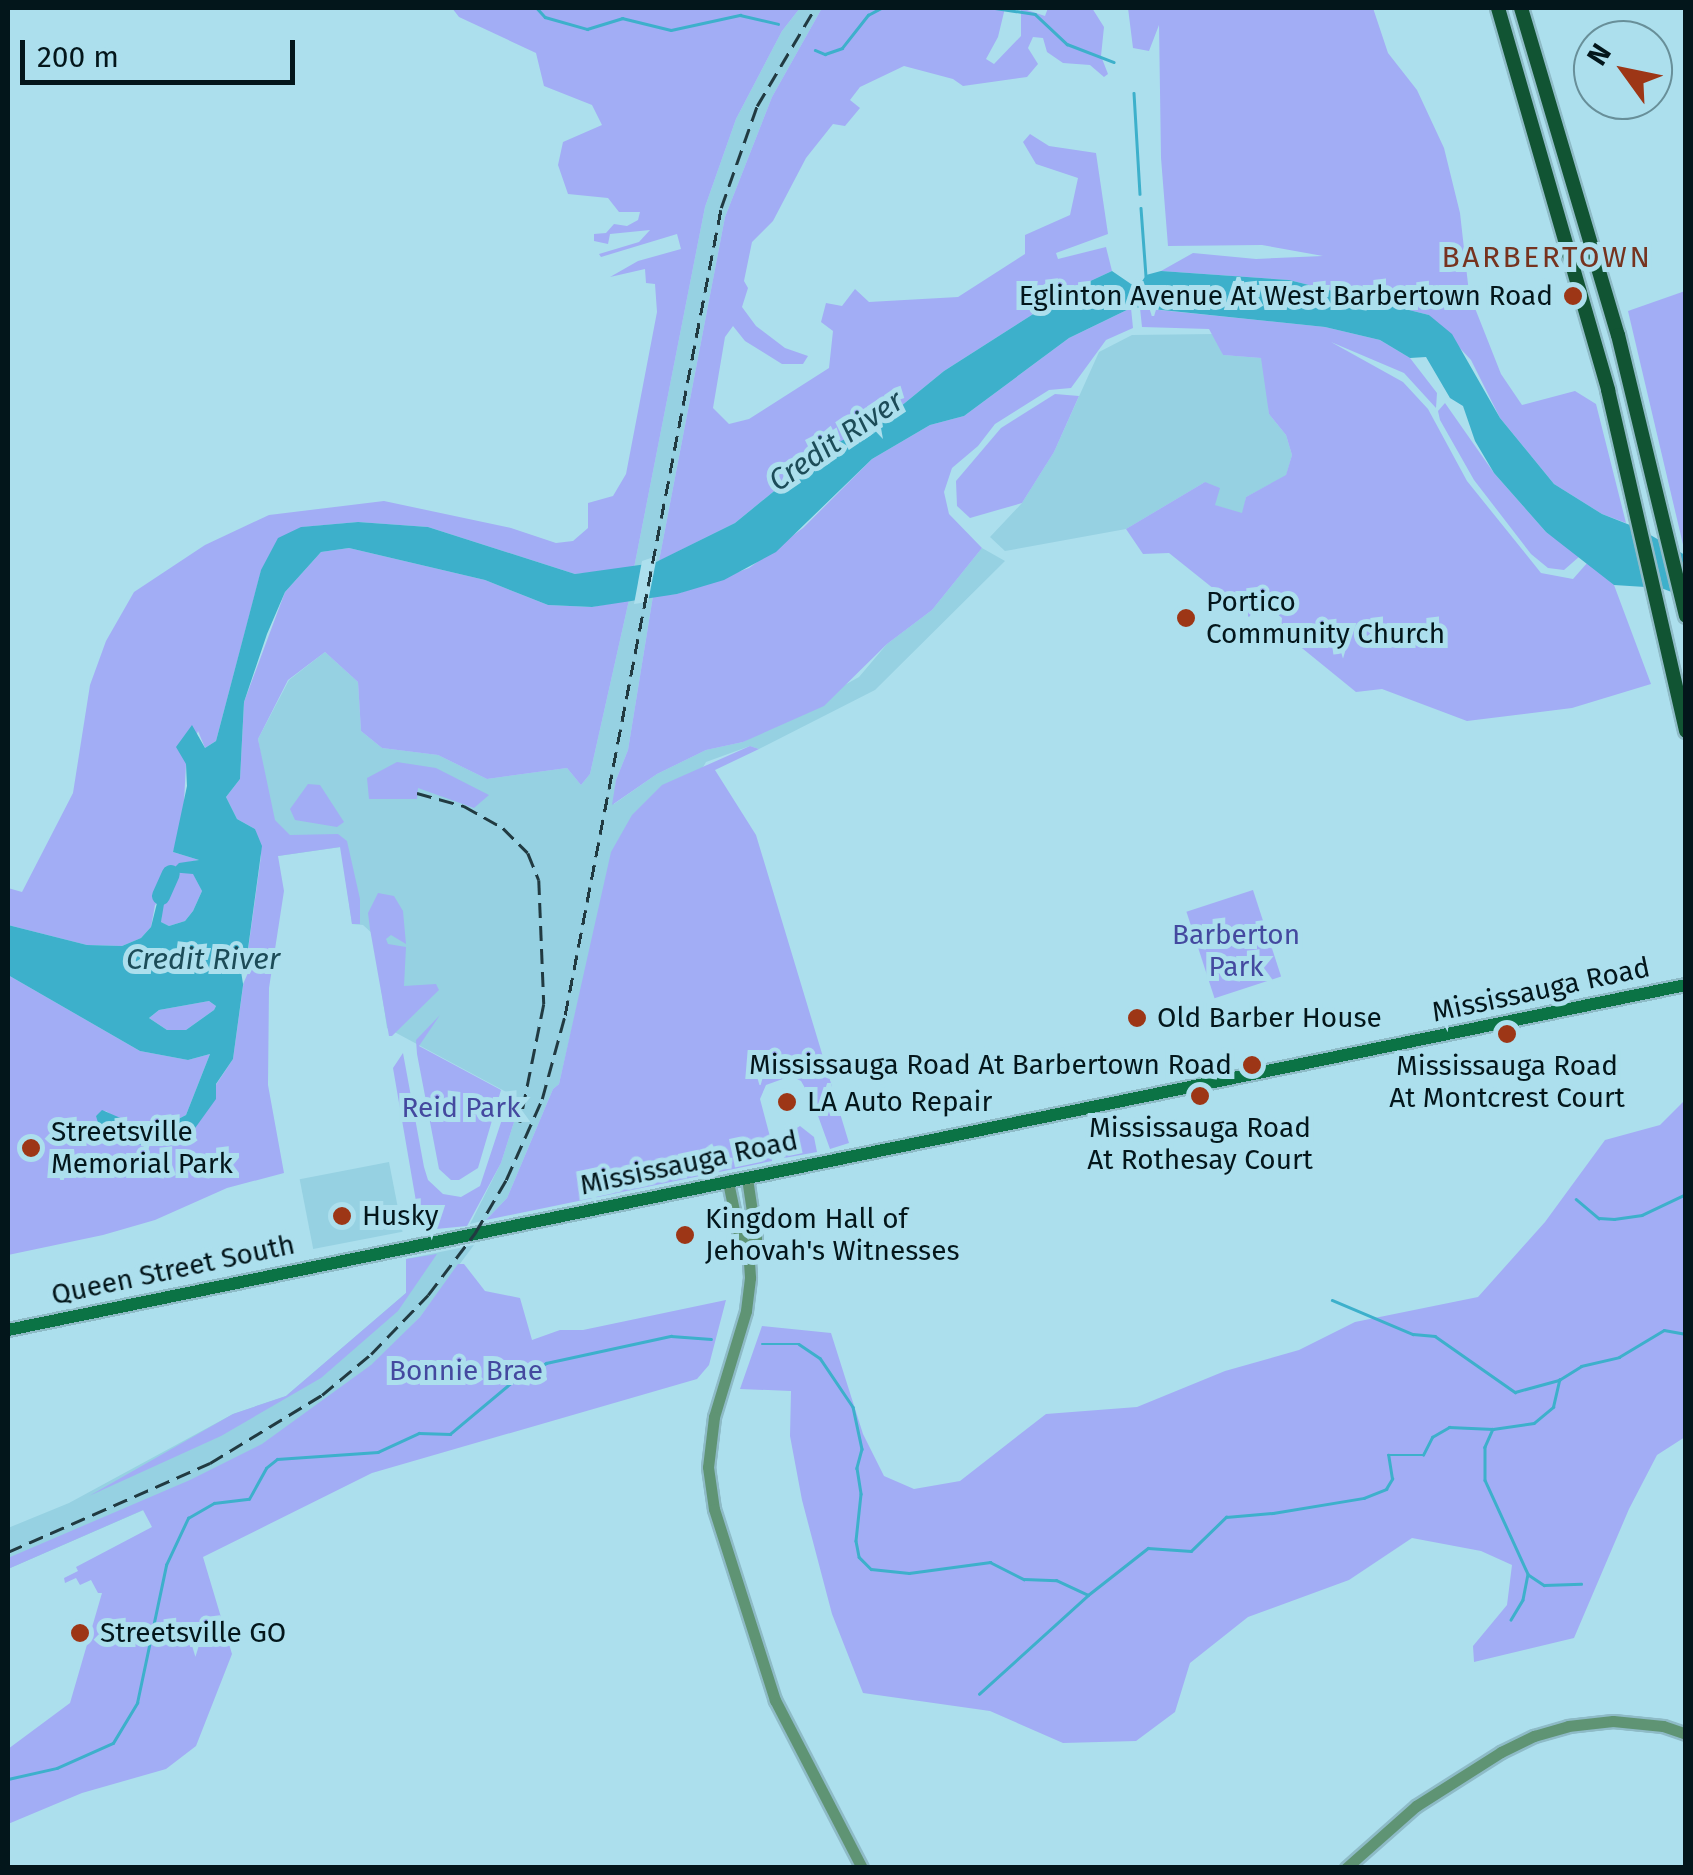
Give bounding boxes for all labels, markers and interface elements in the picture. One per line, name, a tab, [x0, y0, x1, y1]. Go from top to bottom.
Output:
scale bar	[25, 20, 300, 82]
north arrow	[1573, 20, 1673, 120]
text: N	[1580, 38, 1618, 71]
text: 200 m	[37, 39, 119, 75]
district label: BARBERTOWN	[1442, 239, 1652, 275]
place label: Eglinton Avenue At West Barbertown Road	[1019, 279, 1553, 313]
marker: Eglinton Avenue At West Barbertown Road	[1562, 285, 1584, 307]
water label: Credit River	[762, 383, 910, 499]
place label: Portico Community Church	[1206, 585, 1445, 651]
marker: Portico Community Church	[1175, 607, 1197, 629]
park label: Barberton Park	[1172, 918, 1300, 984]
water label: Credit River	[126, 941, 280, 977]
street label: Mississauga Road	[1429, 951, 1653, 1029]
place label: Old Barber House	[1157, 1001, 1382, 1035]
marker: Old Barber House	[1126, 1007, 1148, 1029]
marker: Mississauga Road At Montcrest Court	[1496, 1023, 1518, 1045]
place label: Mississauga Road At Barbertown Road	[749, 1048, 1232, 1082]
place label: Mississauga Road At Montcrest Court	[1389, 1049, 1625, 1115]
marker: Mississauga Road At Barbertown Road	[1241, 1054, 1263, 1076]
place label: LA Auto Repair	[807, 1085, 992, 1119]
marker: Mississauga Road At Rothesay Court	[1189, 1085, 1211, 1107]
park label: Reid Park	[402, 1091, 520, 1125]
marker: LA Auto Repair	[776, 1091, 798, 1113]
place label: Mississauga Road At Rothesay Court	[1087, 1111, 1313, 1177]
place label: Streetsville Memorial Park	[51, 1115, 233, 1181]
street label: Mississauga Road	[577, 1124, 801, 1202]
marker: Streetsville Memorial Park	[20, 1137, 42, 1159]
place label: Husky	[362, 1199, 439, 1233]
place label: Kingdom Hall of Jehovah's Witnesses	[705, 1202, 959, 1268]
marker: Husky	[331, 1205, 353, 1227]
marker: Kingdom Hall of Jehovah's Witnesses	[674, 1224, 696, 1246]
street label: Queen Street South	[48, 1228, 298, 1312]
park label: Bonnie Brae	[389, 1354, 543, 1388]
place label: Streetsville GO	[100, 1616, 286, 1650]
marker: Streetsville GO	[69, 1622, 91, 1644]

